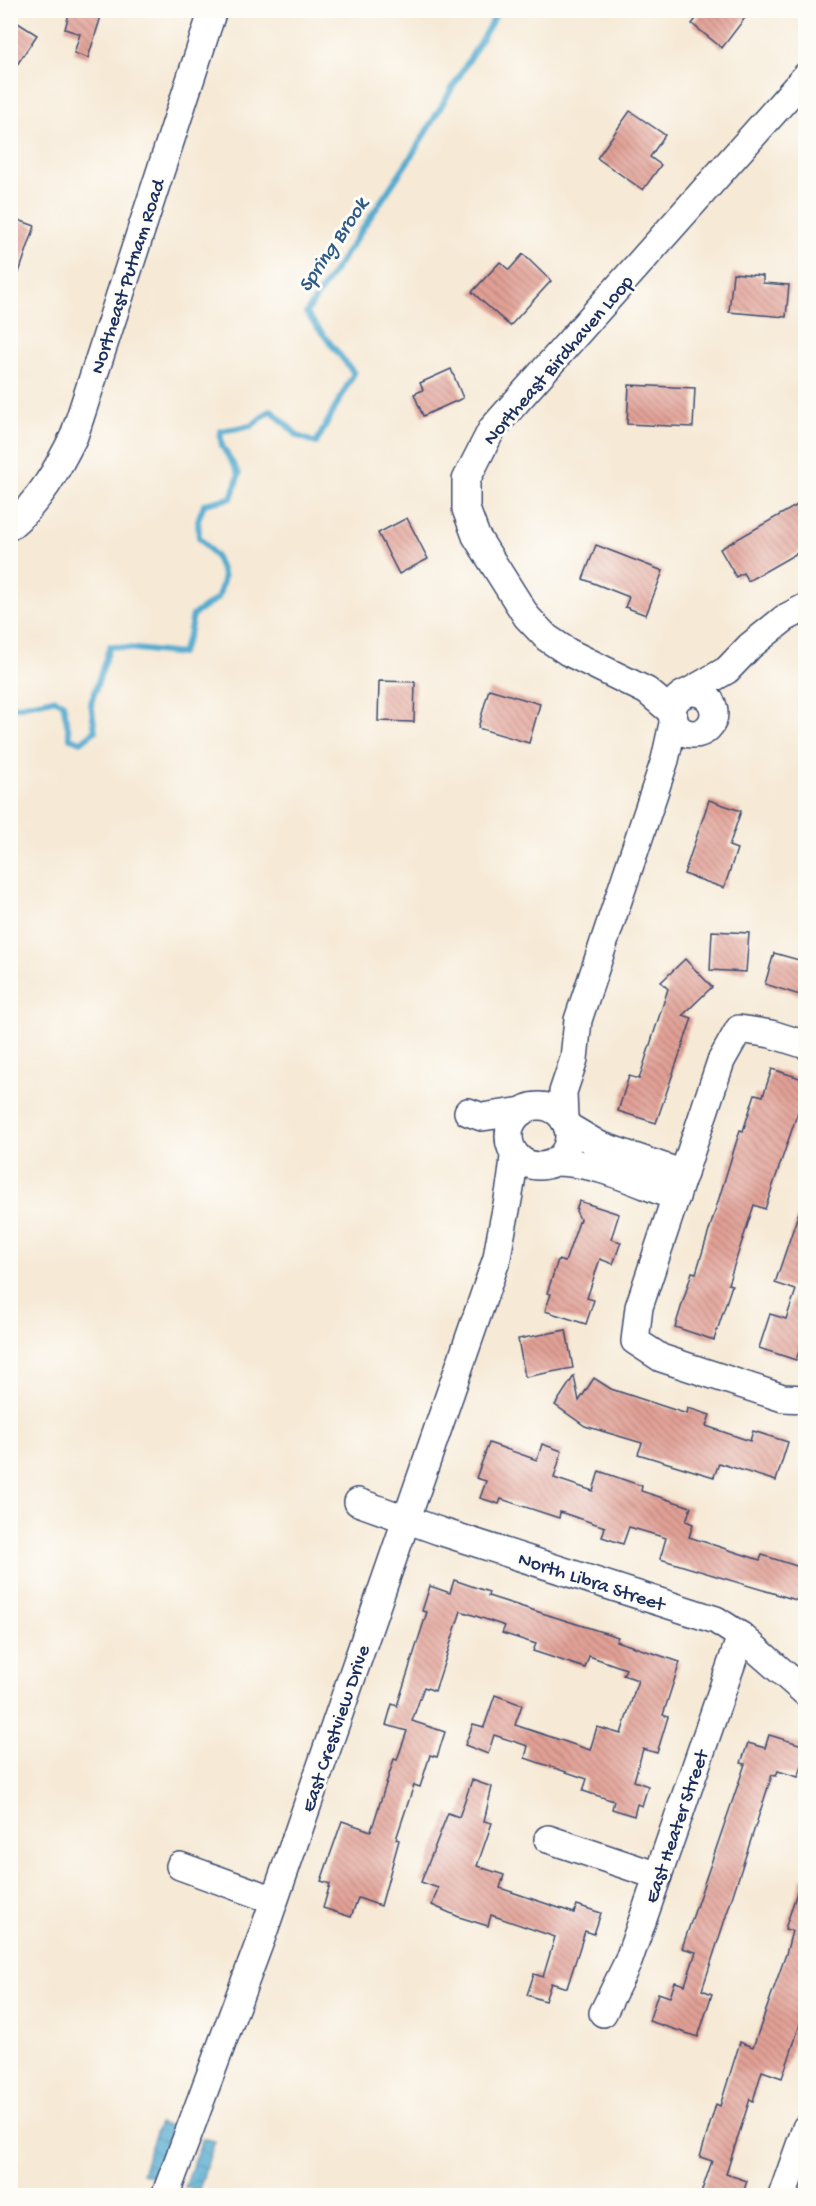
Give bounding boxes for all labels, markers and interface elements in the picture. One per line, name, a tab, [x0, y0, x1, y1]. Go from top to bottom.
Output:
street label: Northeast Putnam Road	[87, 175, 172, 377]
water label: Spring Brook	[294, 192, 377, 298]
street label: Northeast Birdhaven Loop	[480, 272, 640, 451]
street label: North Libra Street	[515, 1549, 669, 1618]
street label: East Crestview Drive	[298, 1642, 377, 1816]
street label: East Heater Street	[641, 1746, 716, 1907]

